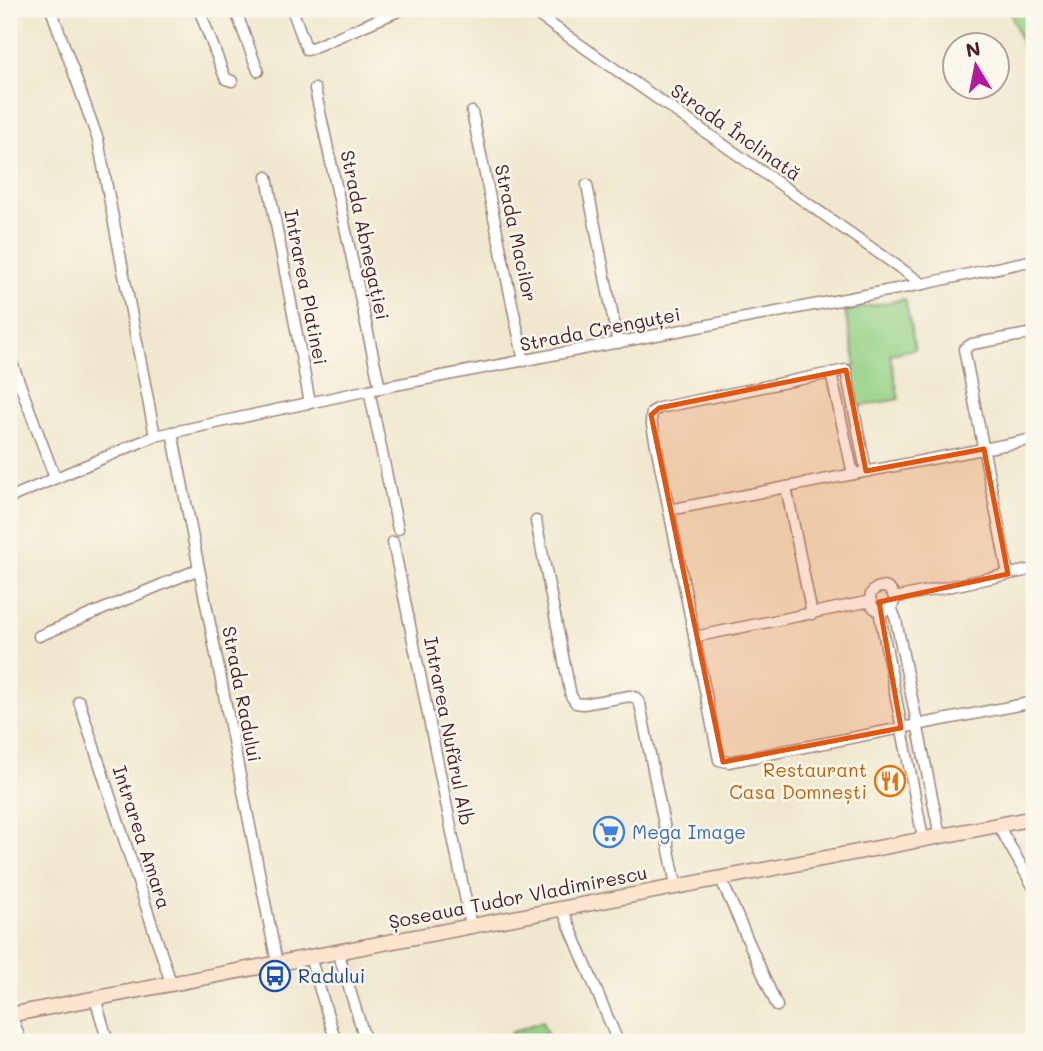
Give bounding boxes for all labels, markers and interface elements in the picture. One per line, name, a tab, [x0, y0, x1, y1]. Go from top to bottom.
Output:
north arrow	[942, 32, 1012, 102]
text: N	[964, 35, 982, 62]
street label: Strada Înclinată	[666, 77, 806, 186]
street label: Strada Abnegației	[334, 148, 396, 322]
street label: Strada Macilor	[490, 162, 543, 304]
street label: Intrarea Platinei	[279, 207, 334, 367]
street label: Strada Crenguței	[517, 301, 683, 357]
street label: Strada Radului	[217, 624, 268, 764]
street label: Intrarea Nufărul Alb	[419, 635, 480, 827]
place label: Restaurant Casa Domnești	[729, 757, 867, 805]
street label: Intrarea Amara	[108, 762, 177, 912]
restaurant icon: Restaurant Casa Domnești	[873, 764, 907, 798]
supermarket icon: Mega Image	[592, 815, 626, 849]
place label: Mega Image	[632, 819, 746, 844]
street label: Șoseaua Tudor Vladimirescu	[387, 859, 649, 935]
bus stop icon: Radului	[258, 959, 292, 993]
place label: Radului	[298, 963, 365, 988]

